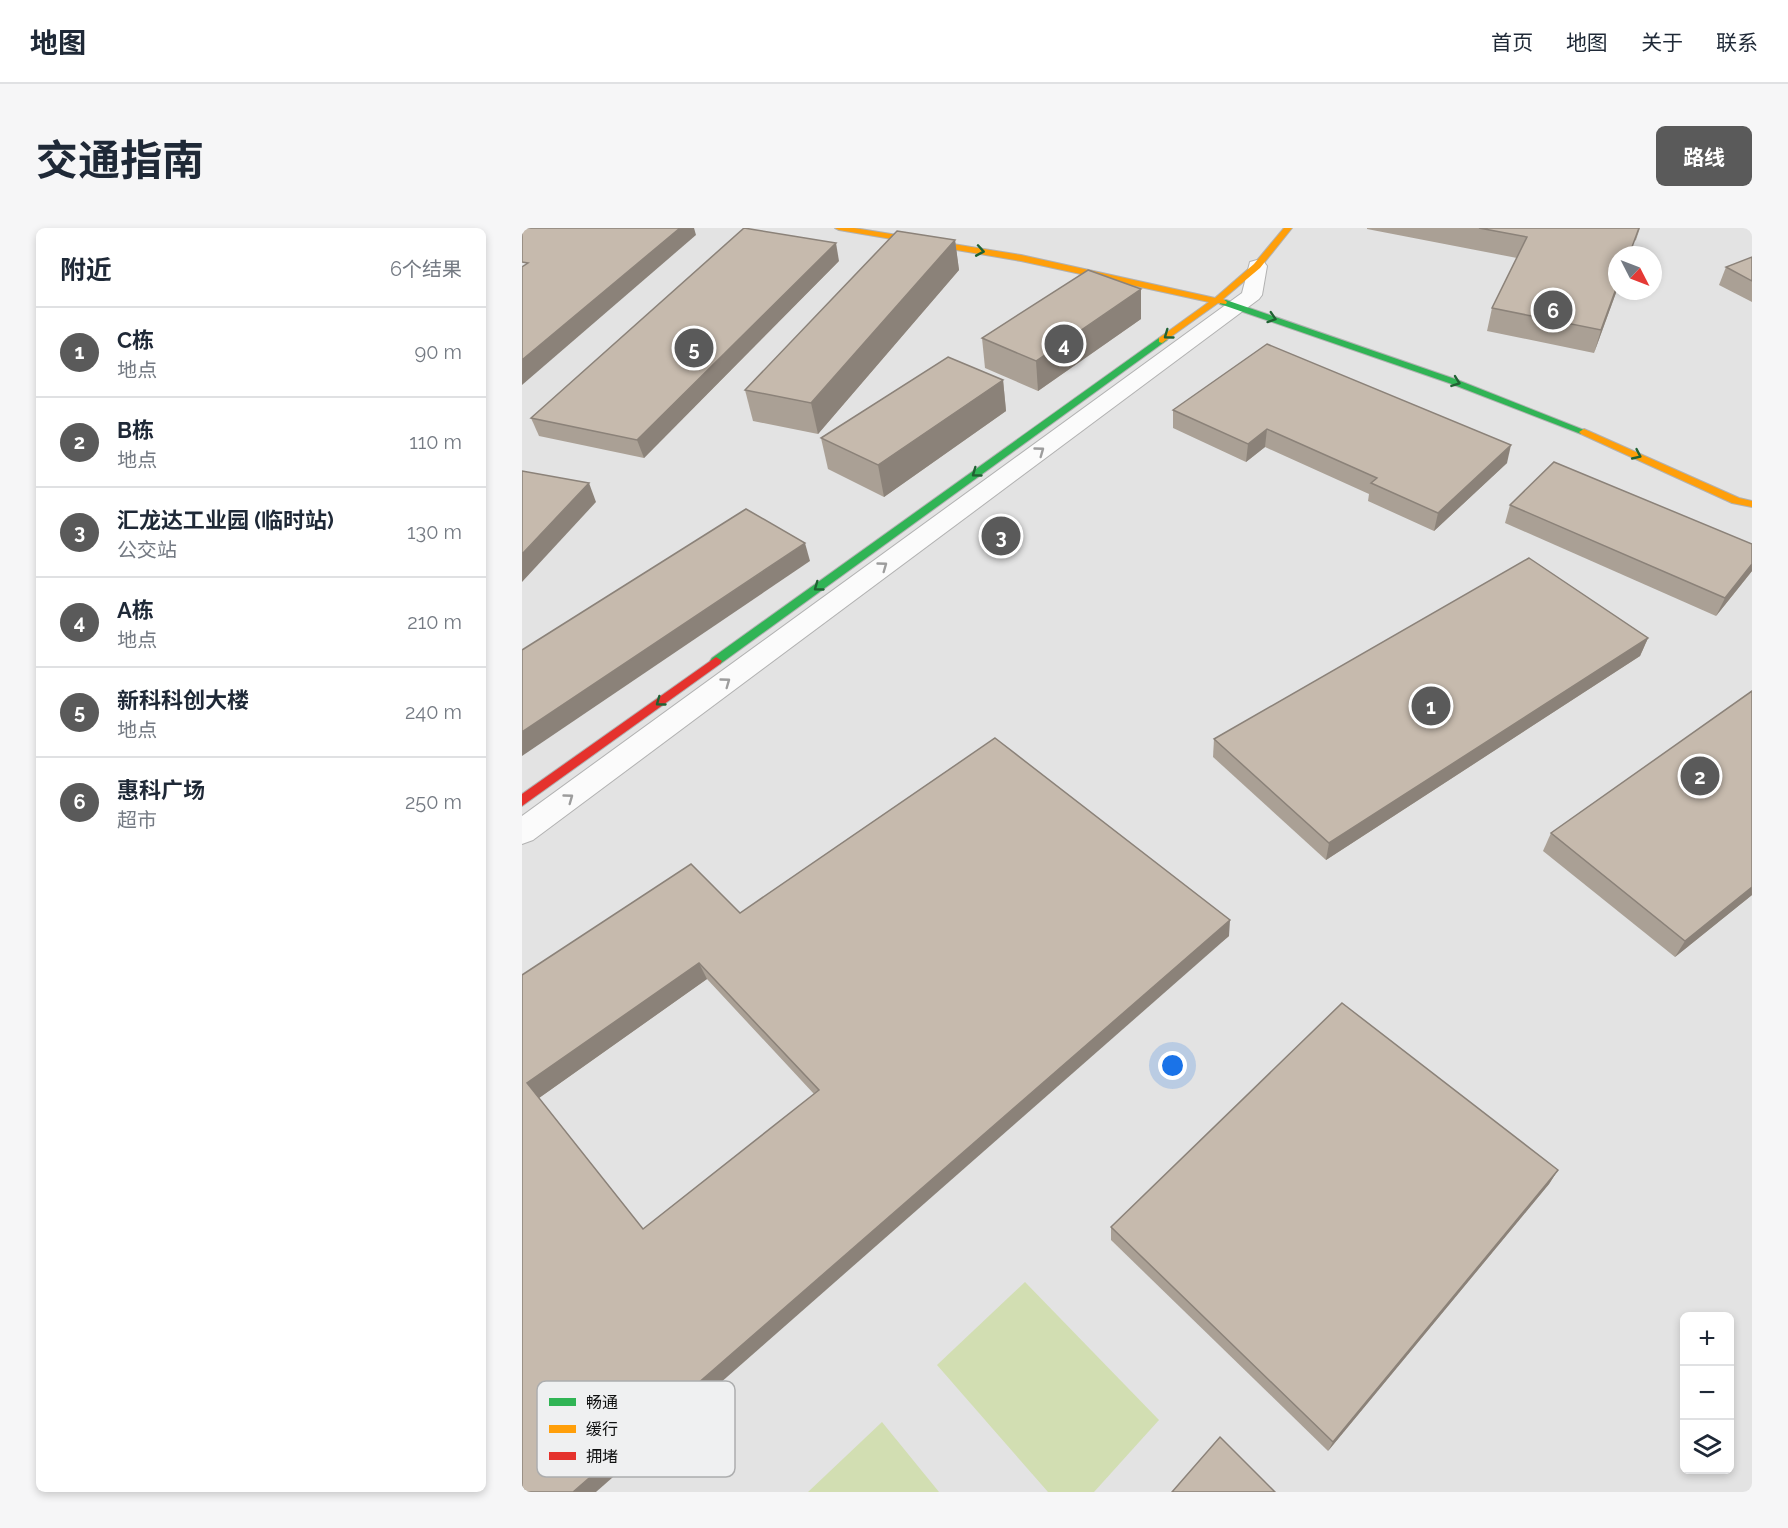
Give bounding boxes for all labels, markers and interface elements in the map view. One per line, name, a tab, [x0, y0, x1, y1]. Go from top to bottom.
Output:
text: 地图	[30, 27, 86, 60]
text: 首页	[1491, 30, 1533, 55]
text: 地图	[1566, 30, 1608, 55]
text: 关于	[1641, 30, 1683, 55]
text: 联系	[1716, 30, 1758, 55]
button: 路线	[1656, 126, 1752, 186]
text: 交通指南	[36, 136, 204, 185]
one-way arrow	[976, 244, 985, 256]
north arrow	[1608, 246, 1662, 300]
text: 附近	[60, 255, 112, 285]
text: 6个结果	[390, 257, 462, 281]
pin: 6	[1534, 288, 1572, 332]
one-way arrow	[1266, 310, 1277, 323]
pin: 4	[1044, 322, 1084, 366]
pin: 5	[674, 326, 714, 370]
text: C栋	[117, 327, 154, 353]
one-way arrow	[1164, 327, 1175, 338]
text: 1	[75, 340, 84, 364]
text: 90 m	[415, 340, 462, 364]
text: 地点	[117, 358, 157, 382]
one-way arrow	[1450, 375, 1460, 388]
text: B栋	[117, 417, 154, 443]
text: 2	[74, 430, 85, 454]
text: 110 m	[409, 430, 462, 454]
one-way arrow	[1034, 447, 1045, 458]
text: 地点	[117, 448, 157, 472]
one-way arrow	[1630, 448, 1641, 460]
one-way arrow	[972, 466, 983, 477]
text: 汇龙达工业园 (临时站)	[117, 507, 334, 533]
pin: 3	[982, 514, 1020, 558]
text: 3	[74, 520, 85, 544]
text: 130 m	[407, 520, 462, 544]
text: 公交站	[117, 538, 177, 562]
one-way arrow	[877, 563, 888, 574]
one-way arrow	[814, 580, 825, 591]
text: A栋	[117, 597, 154, 623]
text: 4	[74, 610, 85, 634]
text: 210 m	[407, 610, 462, 634]
text: 地点	[117, 628, 157, 652]
one-way arrow	[720, 678, 731, 689]
pin: 1	[1412, 684, 1450, 728]
text: 新科科创大楼	[117, 687, 249, 713]
one-way arrow	[655, 694, 666, 705]
text: 5	[74, 700, 85, 724]
text: 240 m	[405, 700, 462, 724]
text: 地点	[117, 718, 157, 742]
pin: 2	[1680, 754, 1720, 798]
text: 惠科广场	[117, 777, 205, 803]
text: 6	[73, 790, 86, 814]
text: 250 m	[405, 790, 462, 814]
one-way arrow	[563, 794, 574, 805]
text: 超市	[117, 808, 157, 832]
your location	[1158, 1051, 1187, 1080]
map controls	[1680, 1312, 1734, 1474]
button: +	[1680, 1312, 1734, 1366]
button: −	[1680, 1366, 1734, 1420]
legend	[537, 1381, 735, 1477]
text: 畅通	[586, 1393, 618, 1412]
text: 缓行	[586, 1420, 618, 1439]
button: layers	[1680, 1420, 1734, 1474]
text: 拥堵	[586, 1447, 618, 1466]

